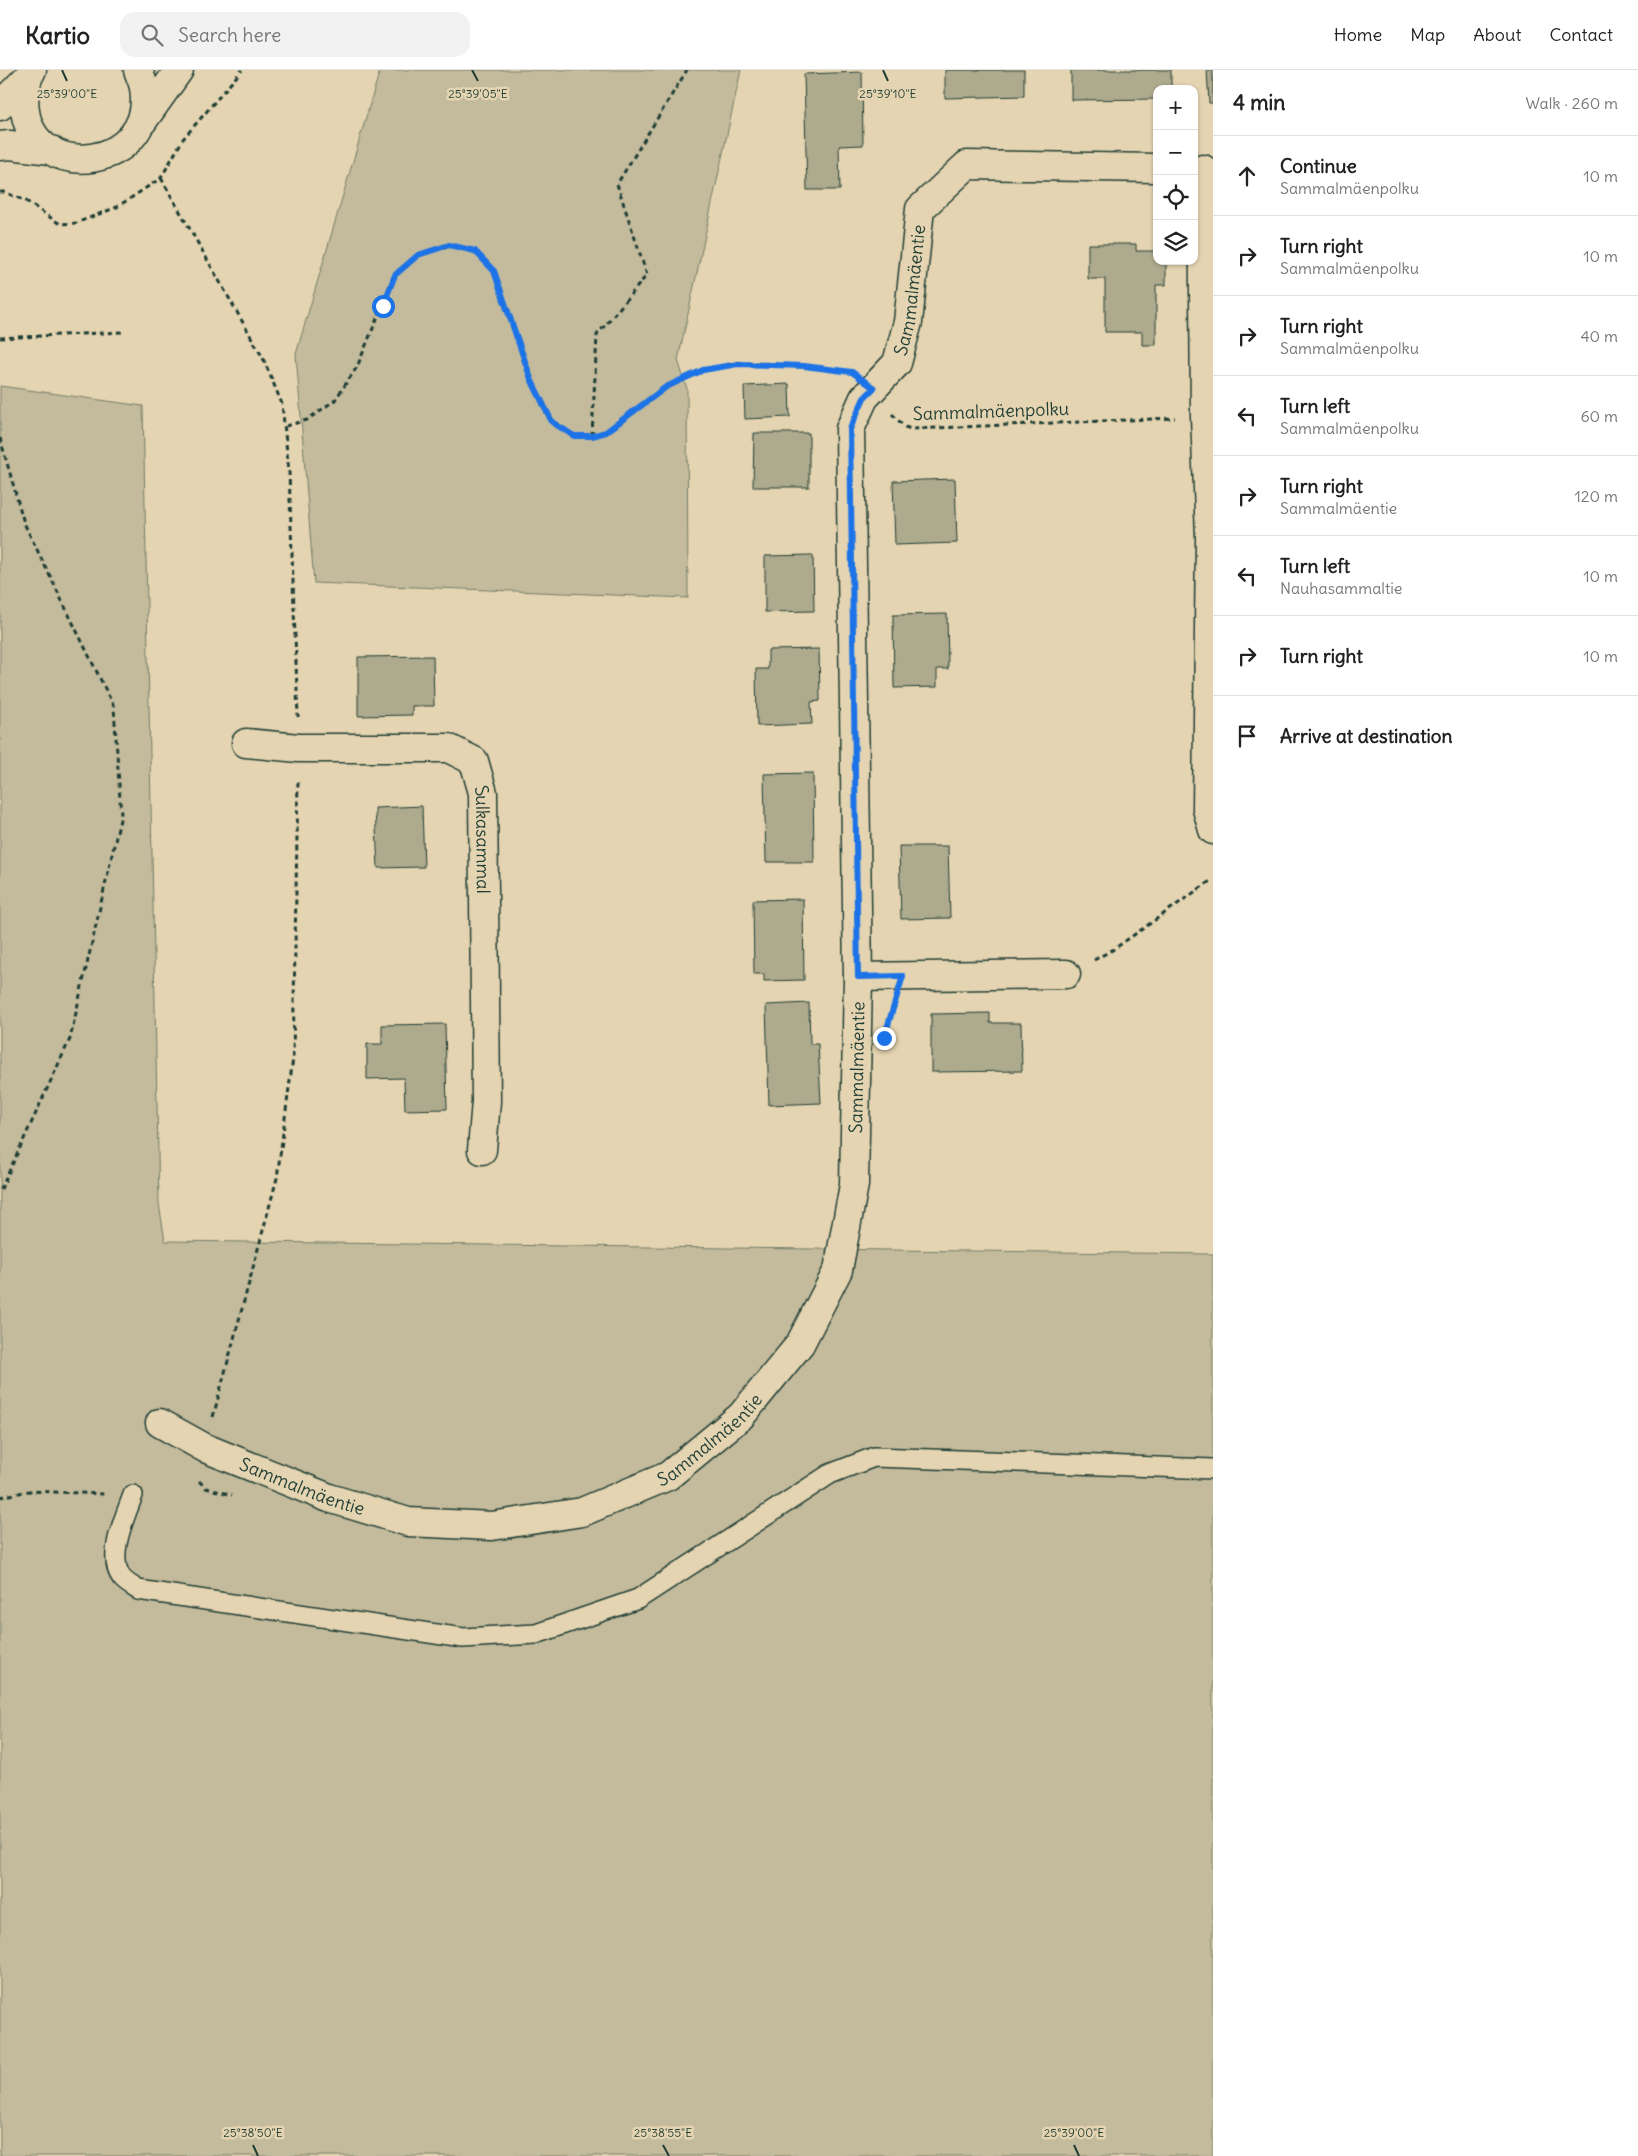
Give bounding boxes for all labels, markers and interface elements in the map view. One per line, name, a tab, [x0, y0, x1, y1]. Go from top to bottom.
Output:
search box	[120, 12, 470, 57]
text: Kartio	[25, 20, 90, 50]
icon: search	[138, 21, 166, 49]
text: Search here	[178, 23, 281, 47]
text: Home	[1334, 23, 1382, 46]
text: Map	[1410, 23, 1445, 46]
text: About	[1473, 23, 1521, 46]
text: Contact	[1549, 23, 1613, 46]
map controls	[1153, 85, 1198, 265]
button: +	[1153, 85, 1198, 130]
text: 25°39'00"E	[37, 86, 97, 101]
text: 25°39'05"E	[448, 86, 508, 101]
text: 25°39'10"E	[859, 86, 917, 101]
text: 4 min	[1233, 89, 1285, 116]
text: Walk · 260 m	[1526, 93, 1618, 113]
button: −	[1153, 130, 1198, 175]
text: Continue	[1280, 154, 1357, 178]
icon: ahead	[1233, 162, 1261, 190]
text: 10 m	[1583, 166, 1618, 186]
button: locate	[1153, 175, 1198, 220]
text: Sammalmäenpolku	[1280, 178, 1419, 198]
button: layers	[1153, 220, 1198, 265]
street label: Sammalmäentie	[888, 223, 930, 358]
text: Turn right	[1280, 234, 1363, 258]
icon: right	[1233, 242, 1261, 270]
text: 10 m	[1583, 246, 1618, 266]
text: Sammalmäenpolku	[1280, 258, 1419, 278]
route start	[372, 295, 395, 318]
text: Turn right	[1280, 314, 1363, 338]
icon: right	[1233, 322, 1261, 350]
text: 40 m	[1580, 326, 1618, 346]
text: Sammalmäenpolku	[1280, 338, 1419, 358]
text: Turn left	[1280, 394, 1350, 418]
street label: Sammalmäenpolku	[912, 397, 1070, 425]
icon: left	[1233, 402, 1261, 430]
text: 60 m	[1580, 406, 1618, 426]
text: Sammalmäenpolku	[1280, 418, 1419, 438]
text: Turn right	[1280, 474, 1363, 498]
icon: right	[1233, 482, 1261, 510]
text: 120 m	[1575, 486, 1618, 506]
text: Sammalmäentie	[1280, 498, 1397, 518]
text: Turn left	[1280, 554, 1350, 578]
icon: left	[1233, 562, 1261, 590]
text: 10 m	[1583, 566, 1618, 586]
text: Nauhasammaltie	[1280, 578, 1403, 598]
icon: right	[1233, 642, 1261, 670]
text: Turn right	[1280, 644, 1363, 668]
text: 10 m	[1583, 646, 1618, 666]
icon: arrive	[1233, 722, 1261, 750]
text: Arrive at destination	[1280, 724, 1453, 748]
street label: Sulkasammal	[470, 782, 495, 894]
street label: Sammalmäentie	[843, 1001, 869, 1134]
route end	[873, 1027, 896, 1050]
street label: Sammalmäentie	[653, 1388, 767, 1491]
street label: Sammalmäentie	[236, 1452, 368, 1520]
text: 25°38'50"E	[223, 2125, 283, 2140]
text: 25°38'55"E	[634, 2125, 692, 2140]
text: 25°39'00"E	[1044, 2125, 1104, 2140]

